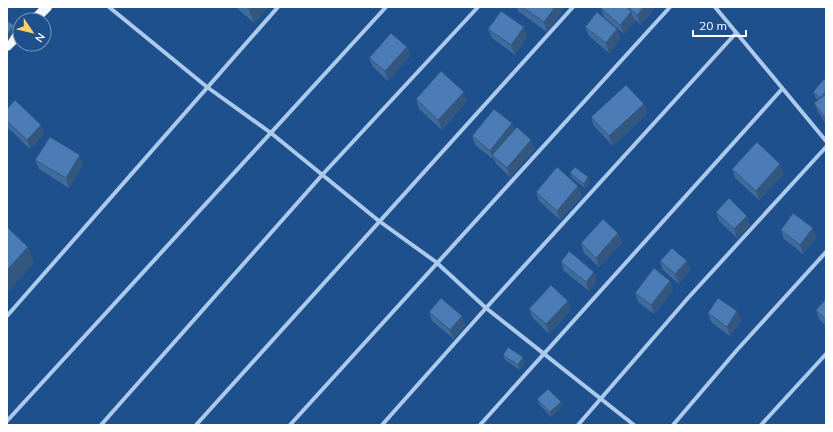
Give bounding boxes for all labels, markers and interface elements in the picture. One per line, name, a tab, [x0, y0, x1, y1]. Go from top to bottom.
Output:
north arrow	[12, 12, 52, 52]
scale bar	[693, 12, 746, 38]
text: 20 m	[699, 18, 727, 33]
text: N	[32, 30, 48, 45]

